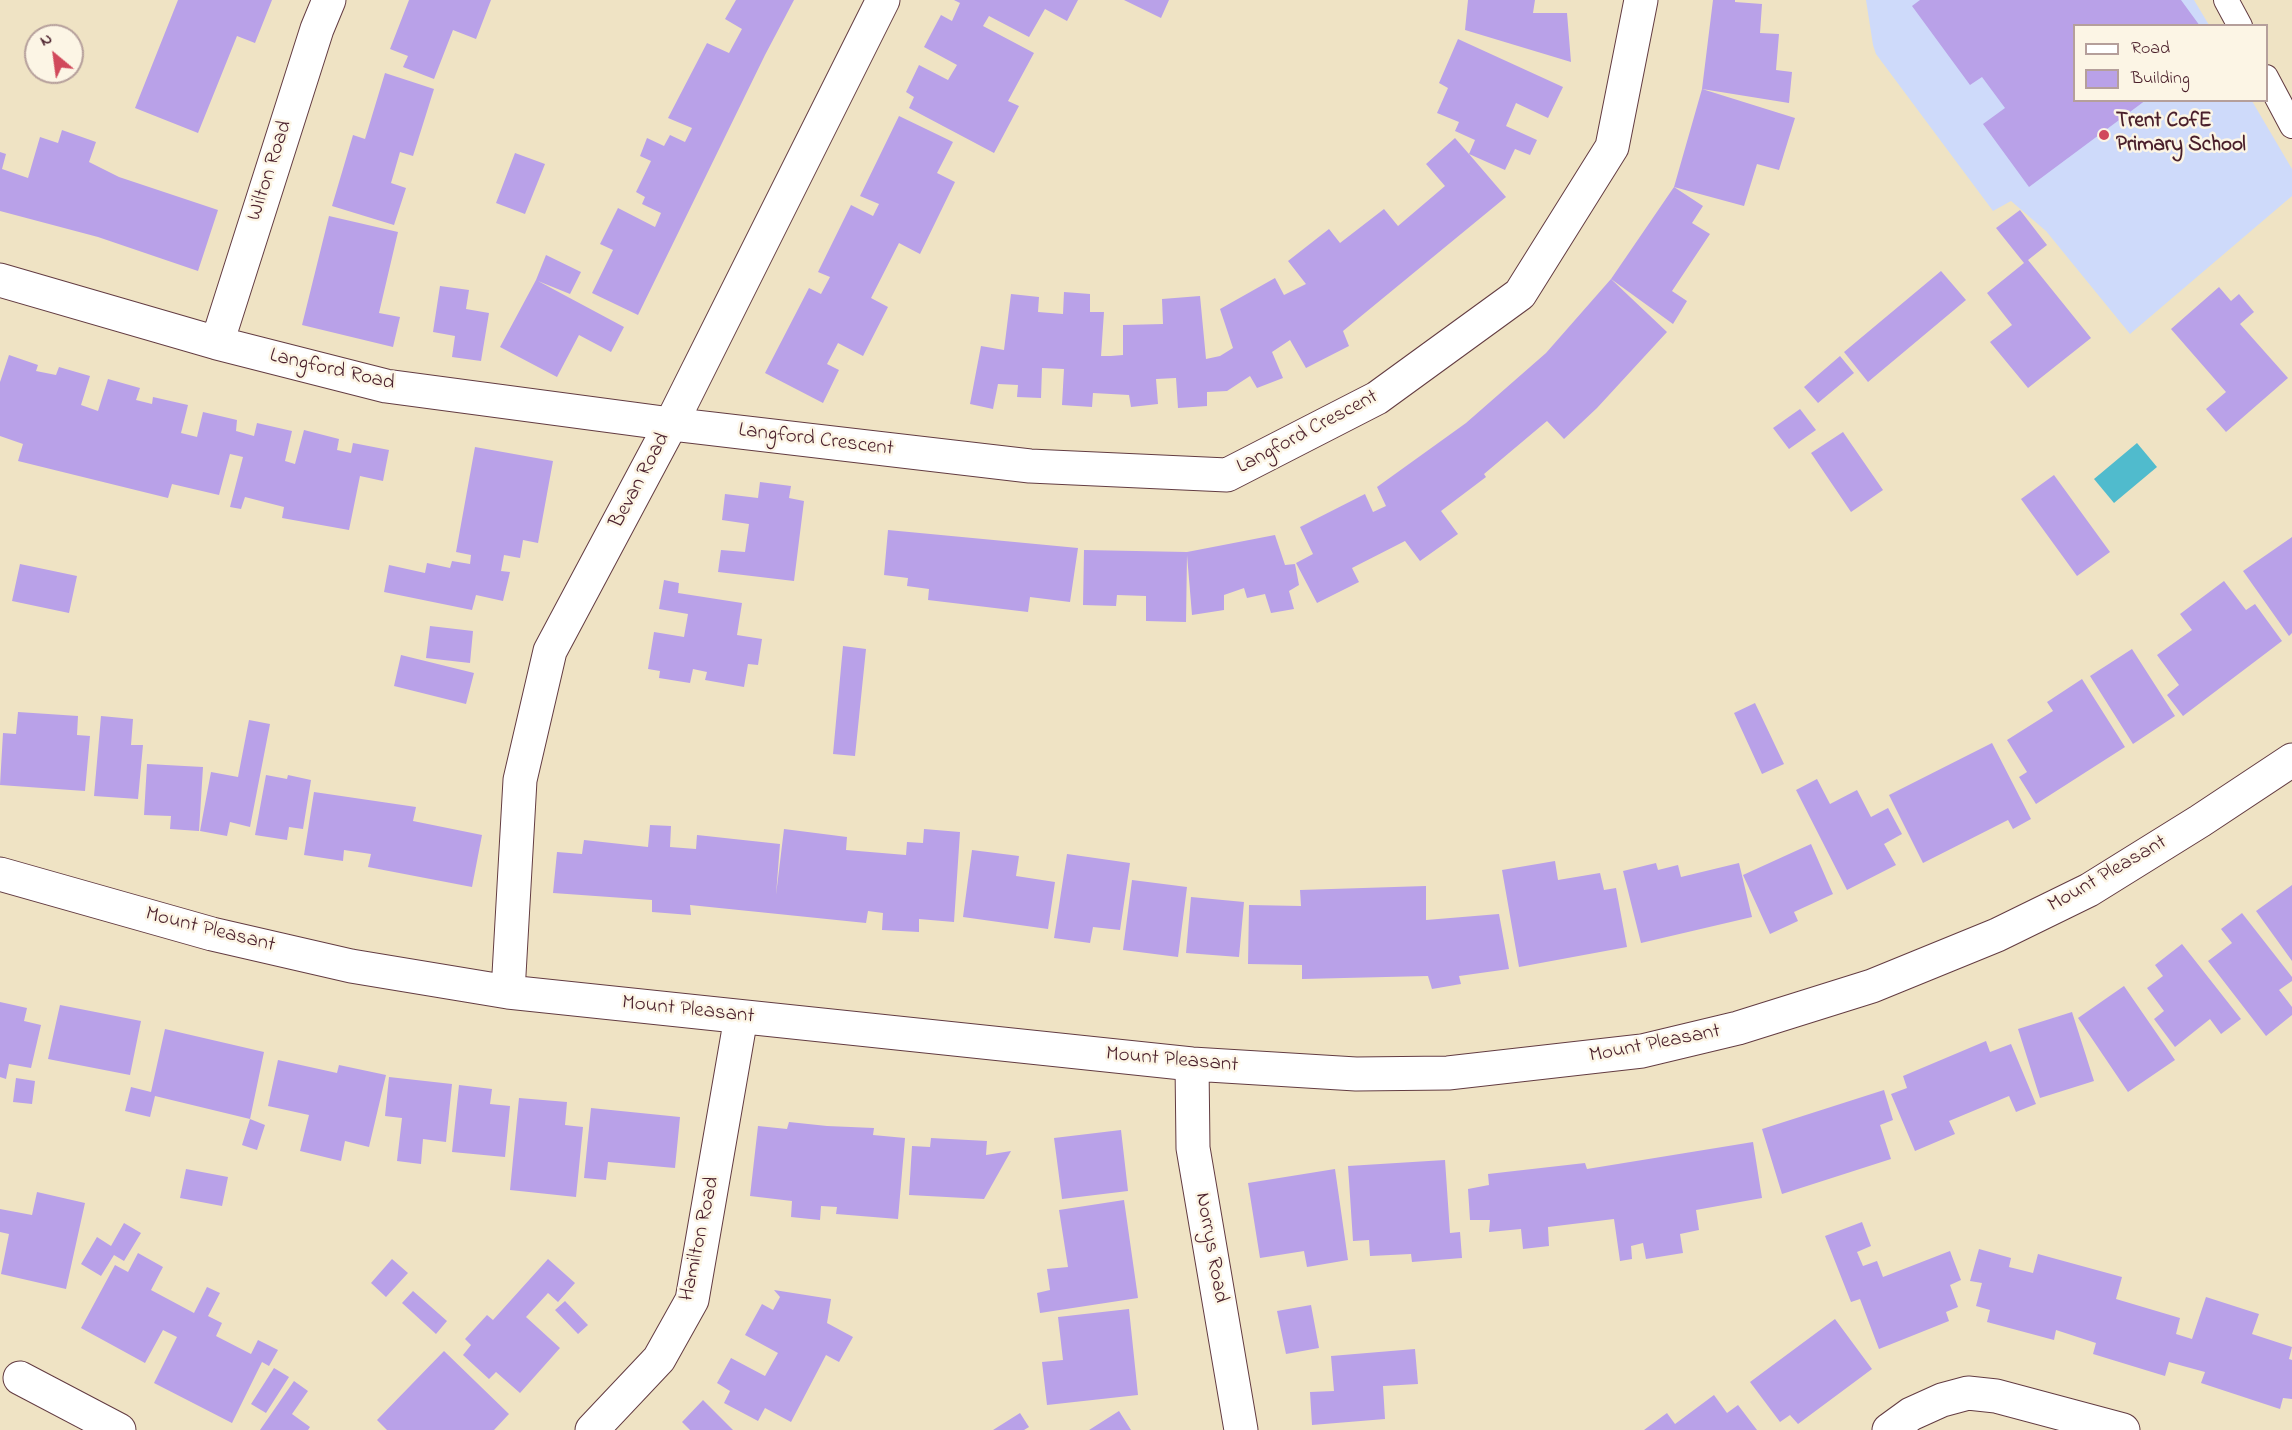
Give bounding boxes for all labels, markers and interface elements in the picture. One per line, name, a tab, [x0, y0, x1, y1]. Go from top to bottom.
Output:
north arrow	[24, 24, 84, 84]
legend	[2073, 24, 2268, 102]
text: N	[36, 27, 57, 53]
text: Road	[2131, 36, 2170, 62]
text: Building	[2131, 66, 2190, 92]
place label: Trent CofE Primary School	[2116, 110, 2246, 160]
street label: Wilton Road	[243, 118, 299, 224]
marker: Trent CofE Primary School	[2097, 128, 2111, 142]
street label: Langford Road	[267, 344, 397, 398]
street label: Langford Crescent	[1233, 385, 1383, 481]
street label: Langford Crescent	[737, 419, 895, 463]
street label: Bevan Road	[605, 429, 677, 533]
street label: Mount Pleasant	[2044, 831, 2172, 919]
street label: Mount Pleasant	[142, 903, 278, 959]
street label: Mount Pleasant	[621, 992, 755, 1030]
street label: Mount Pleasant	[1587, 1020, 1723, 1070]
street label: Mount Pleasant	[1105, 1043, 1239, 1079]
street label: Hamilton Road	[676, 1175, 726, 1303]
street label: Norrys Road	[1188, 1191, 1232, 1305]

